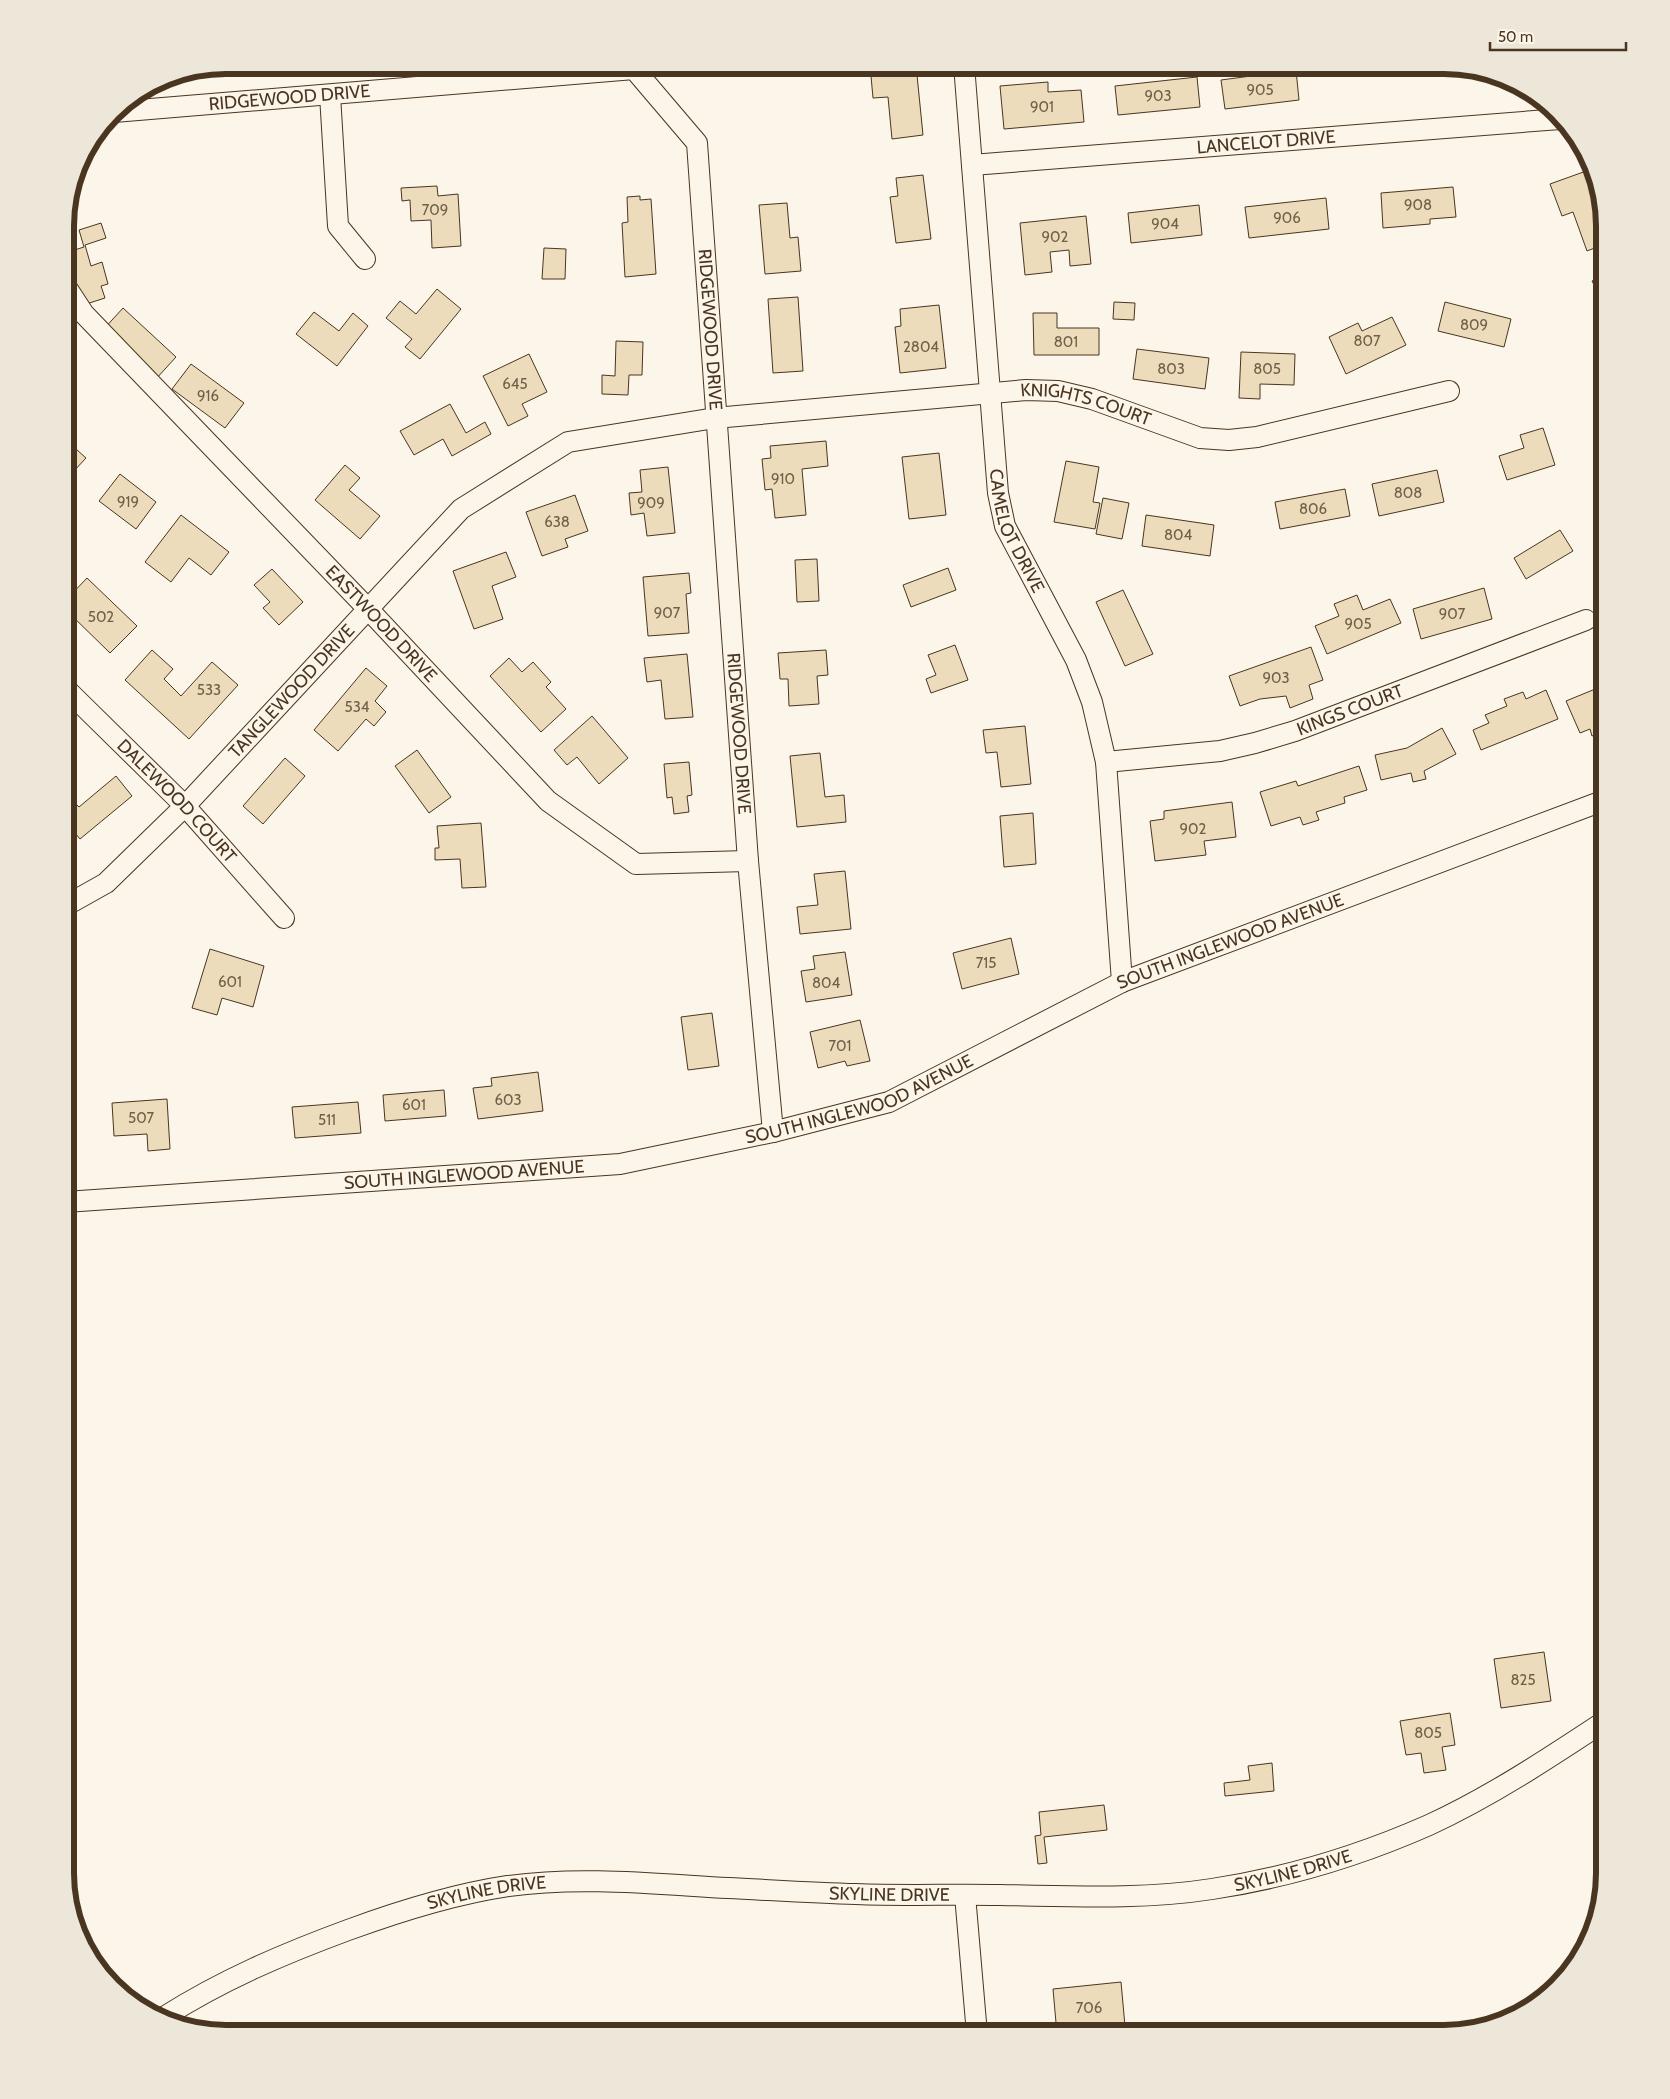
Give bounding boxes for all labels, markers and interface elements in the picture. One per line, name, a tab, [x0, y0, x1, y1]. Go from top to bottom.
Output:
scale bar	[1490, 20, 1626, 52]
text: 50 m	[1498, 28, 1533, 46]
street label: RIDGEWOOD DRIVE	[208, 80, 371, 115]
house number: 905	[1246, 81, 1274, 99]
house number: 903	[1144, 87, 1172, 105]
house number: 901	[1030, 98, 1054, 116]
street label: LANCELOT DRIVE	[1196, 126, 1336, 158]
house number: 908	[1404, 196, 1432, 214]
house number: 709	[422, 201, 448, 219]
house number: 906	[1273, 209, 1301, 227]
house number: 904	[1151, 215, 1179, 233]
house number: 902	[1042, 228, 1069, 246]
street label: RIDGEWOOD DRIVE	[694, 248, 727, 411]
house number: 809	[1460, 316, 1488, 334]
house number: 807	[1354, 332, 1381, 350]
house number: 801	[1054, 333, 1078, 351]
house number: 2804	[903, 338, 939, 356]
house number: 803	[1157, 360, 1185, 378]
house number: 805	[1253, 360, 1281, 378]
house number: 645	[502, 375, 528, 393]
street label: KNIGHTS COURT	[1020, 379, 1154, 431]
house number: 916	[197, 387, 219, 405]
street label: CAMELOT DRIVE	[985, 468, 1049, 596]
house number: 910	[771, 470, 795, 488]
house number: 808	[1394, 484, 1422, 502]
house number: 919	[117, 493, 139, 511]
house number: 909	[637, 494, 665, 512]
house number: 806	[1299, 500, 1327, 518]
house number: 638	[544, 513, 570, 531]
house number: 804	[1164, 526, 1192, 544]
street label: EASTWOOD DRIVE	[321, 561, 442, 687]
house number: 907	[654, 604, 681, 622]
house number: 907	[1439, 605, 1466, 623]
house number: 502	[88, 608, 114, 626]
house number: 905	[1344, 615, 1372, 633]
street label: TANGLEWOOD DRIVE	[224, 620, 359, 763]
street label: RIDGEWOOD DRIVE	[722, 652, 756, 815]
house number: 903	[1262, 669, 1290, 687]
street label: KINGS COURT	[1294, 680, 1407, 740]
house number: 533	[197, 681, 221, 699]
house number: 534	[345, 698, 370, 716]
street label: DALEWOOD COURT	[113, 735, 241, 868]
house number: 902	[1180, 820, 1207, 838]
street label: SOUTH INGLEWOOD AVENUE	[1113, 888, 1347, 994]
house number: 715	[976, 954, 996, 972]
house number: 601	[218, 973, 242, 991]
house number: 804	[812, 974, 840, 992]
house number: 701	[829, 1037, 851, 1055]
street label: SOUTH INGLEWOOD AVENUE	[743, 1050, 977, 1149]
house number: 603	[494, 1091, 522, 1109]
house number: 601	[402, 1096, 426, 1114]
house number: 507	[128, 1109, 154, 1127]
house number: 511	[318, 1111, 336, 1129]
street label: SOUTH INGLEWOOD AVENUE	[343, 1155, 585, 1194]
house number: 825	[1510, 1671, 1536, 1689]
house number: 805	[1414, 1724, 1442, 1742]
street label: SKYLINE DRIVE	[1232, 1845, 1355, 1896]
street label: SKYLINE DRIVE	[425, 1871, 547, 1914]
street label: SKYLINE DRIVE	[829, 1882, 950, 1906]
house number: 706	[1076, 1999, 1102, 2017]

